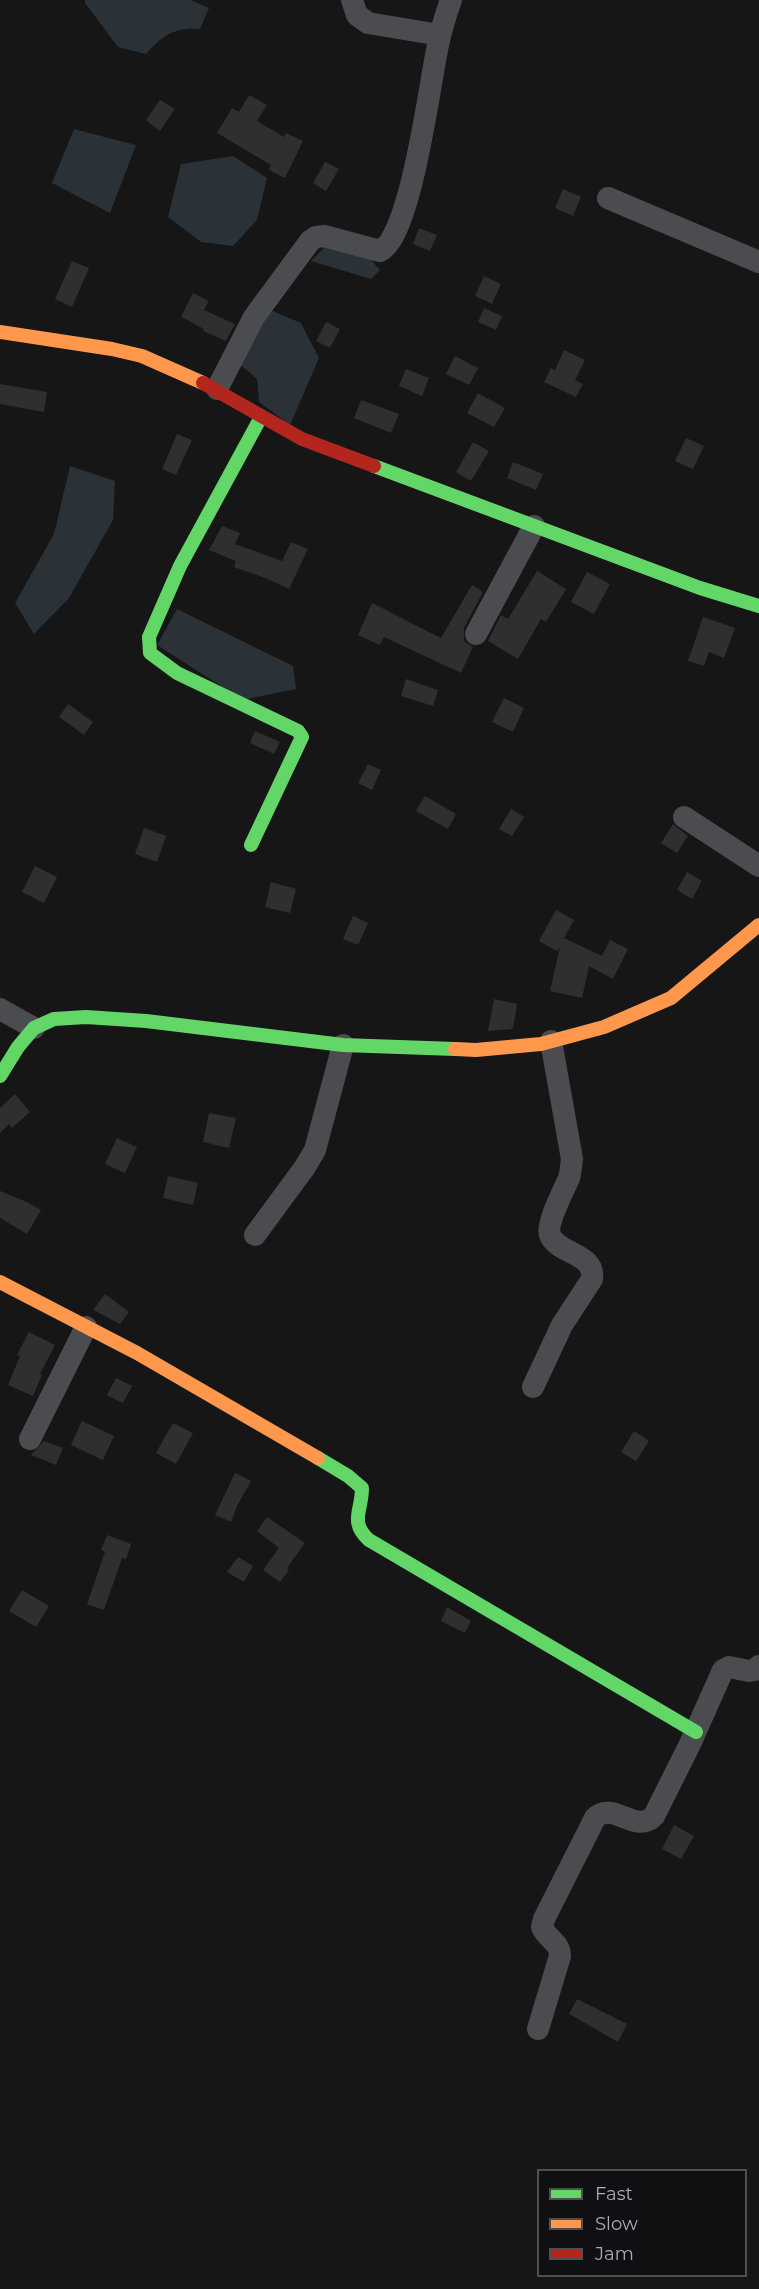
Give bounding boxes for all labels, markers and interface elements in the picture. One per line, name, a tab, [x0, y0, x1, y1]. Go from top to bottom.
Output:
legend	[537, 2169, 747, 2277]
text: Fast	[595, 2183, 633, 2205]
text: Slow	[595, 2213, 638, 2235]
text: Jam	[595, 2243, 634, 2265]

